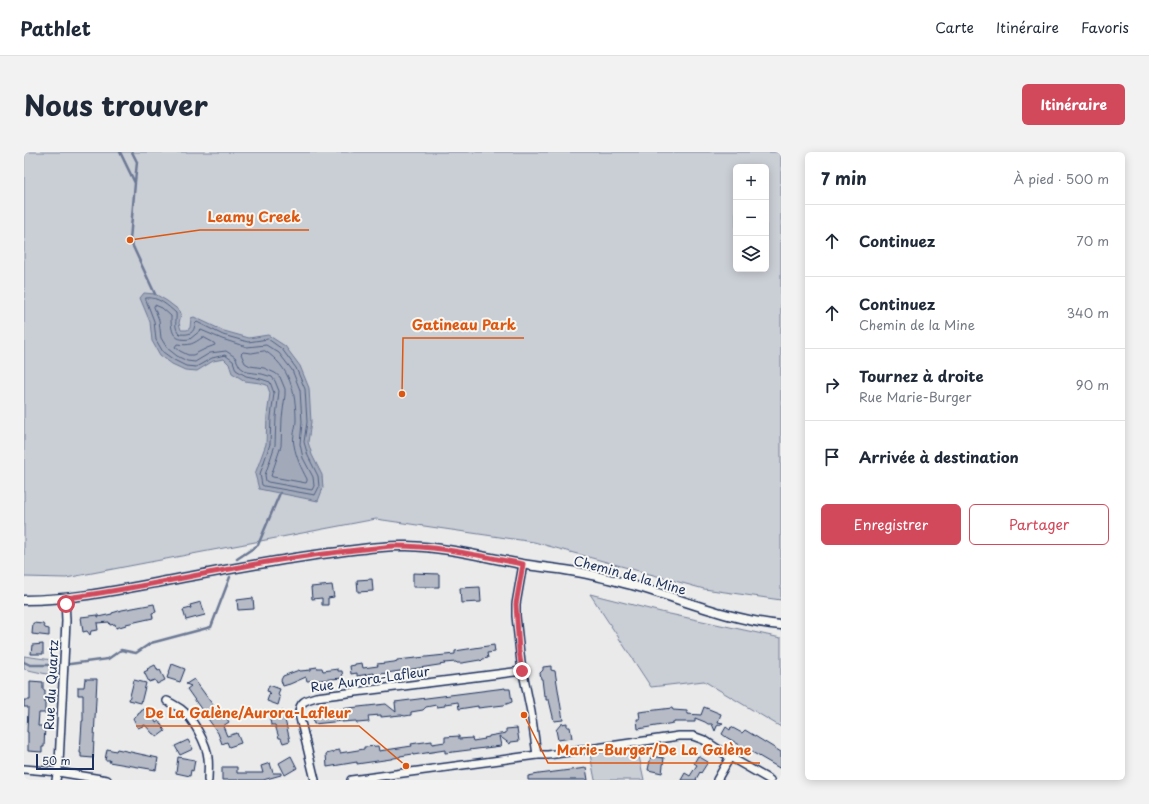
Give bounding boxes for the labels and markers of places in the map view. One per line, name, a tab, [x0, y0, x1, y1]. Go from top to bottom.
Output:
callout: Leamy Creek	[200, 204, 309, 230]
callout: Gatineau Park	[403, 312, 524, 338]
callout: De La Galène/Aurora-Lafleur	[136, 700, 359, 726]
callout: Marie-Burger/De La Galène	[548, 737, 760, 763]

